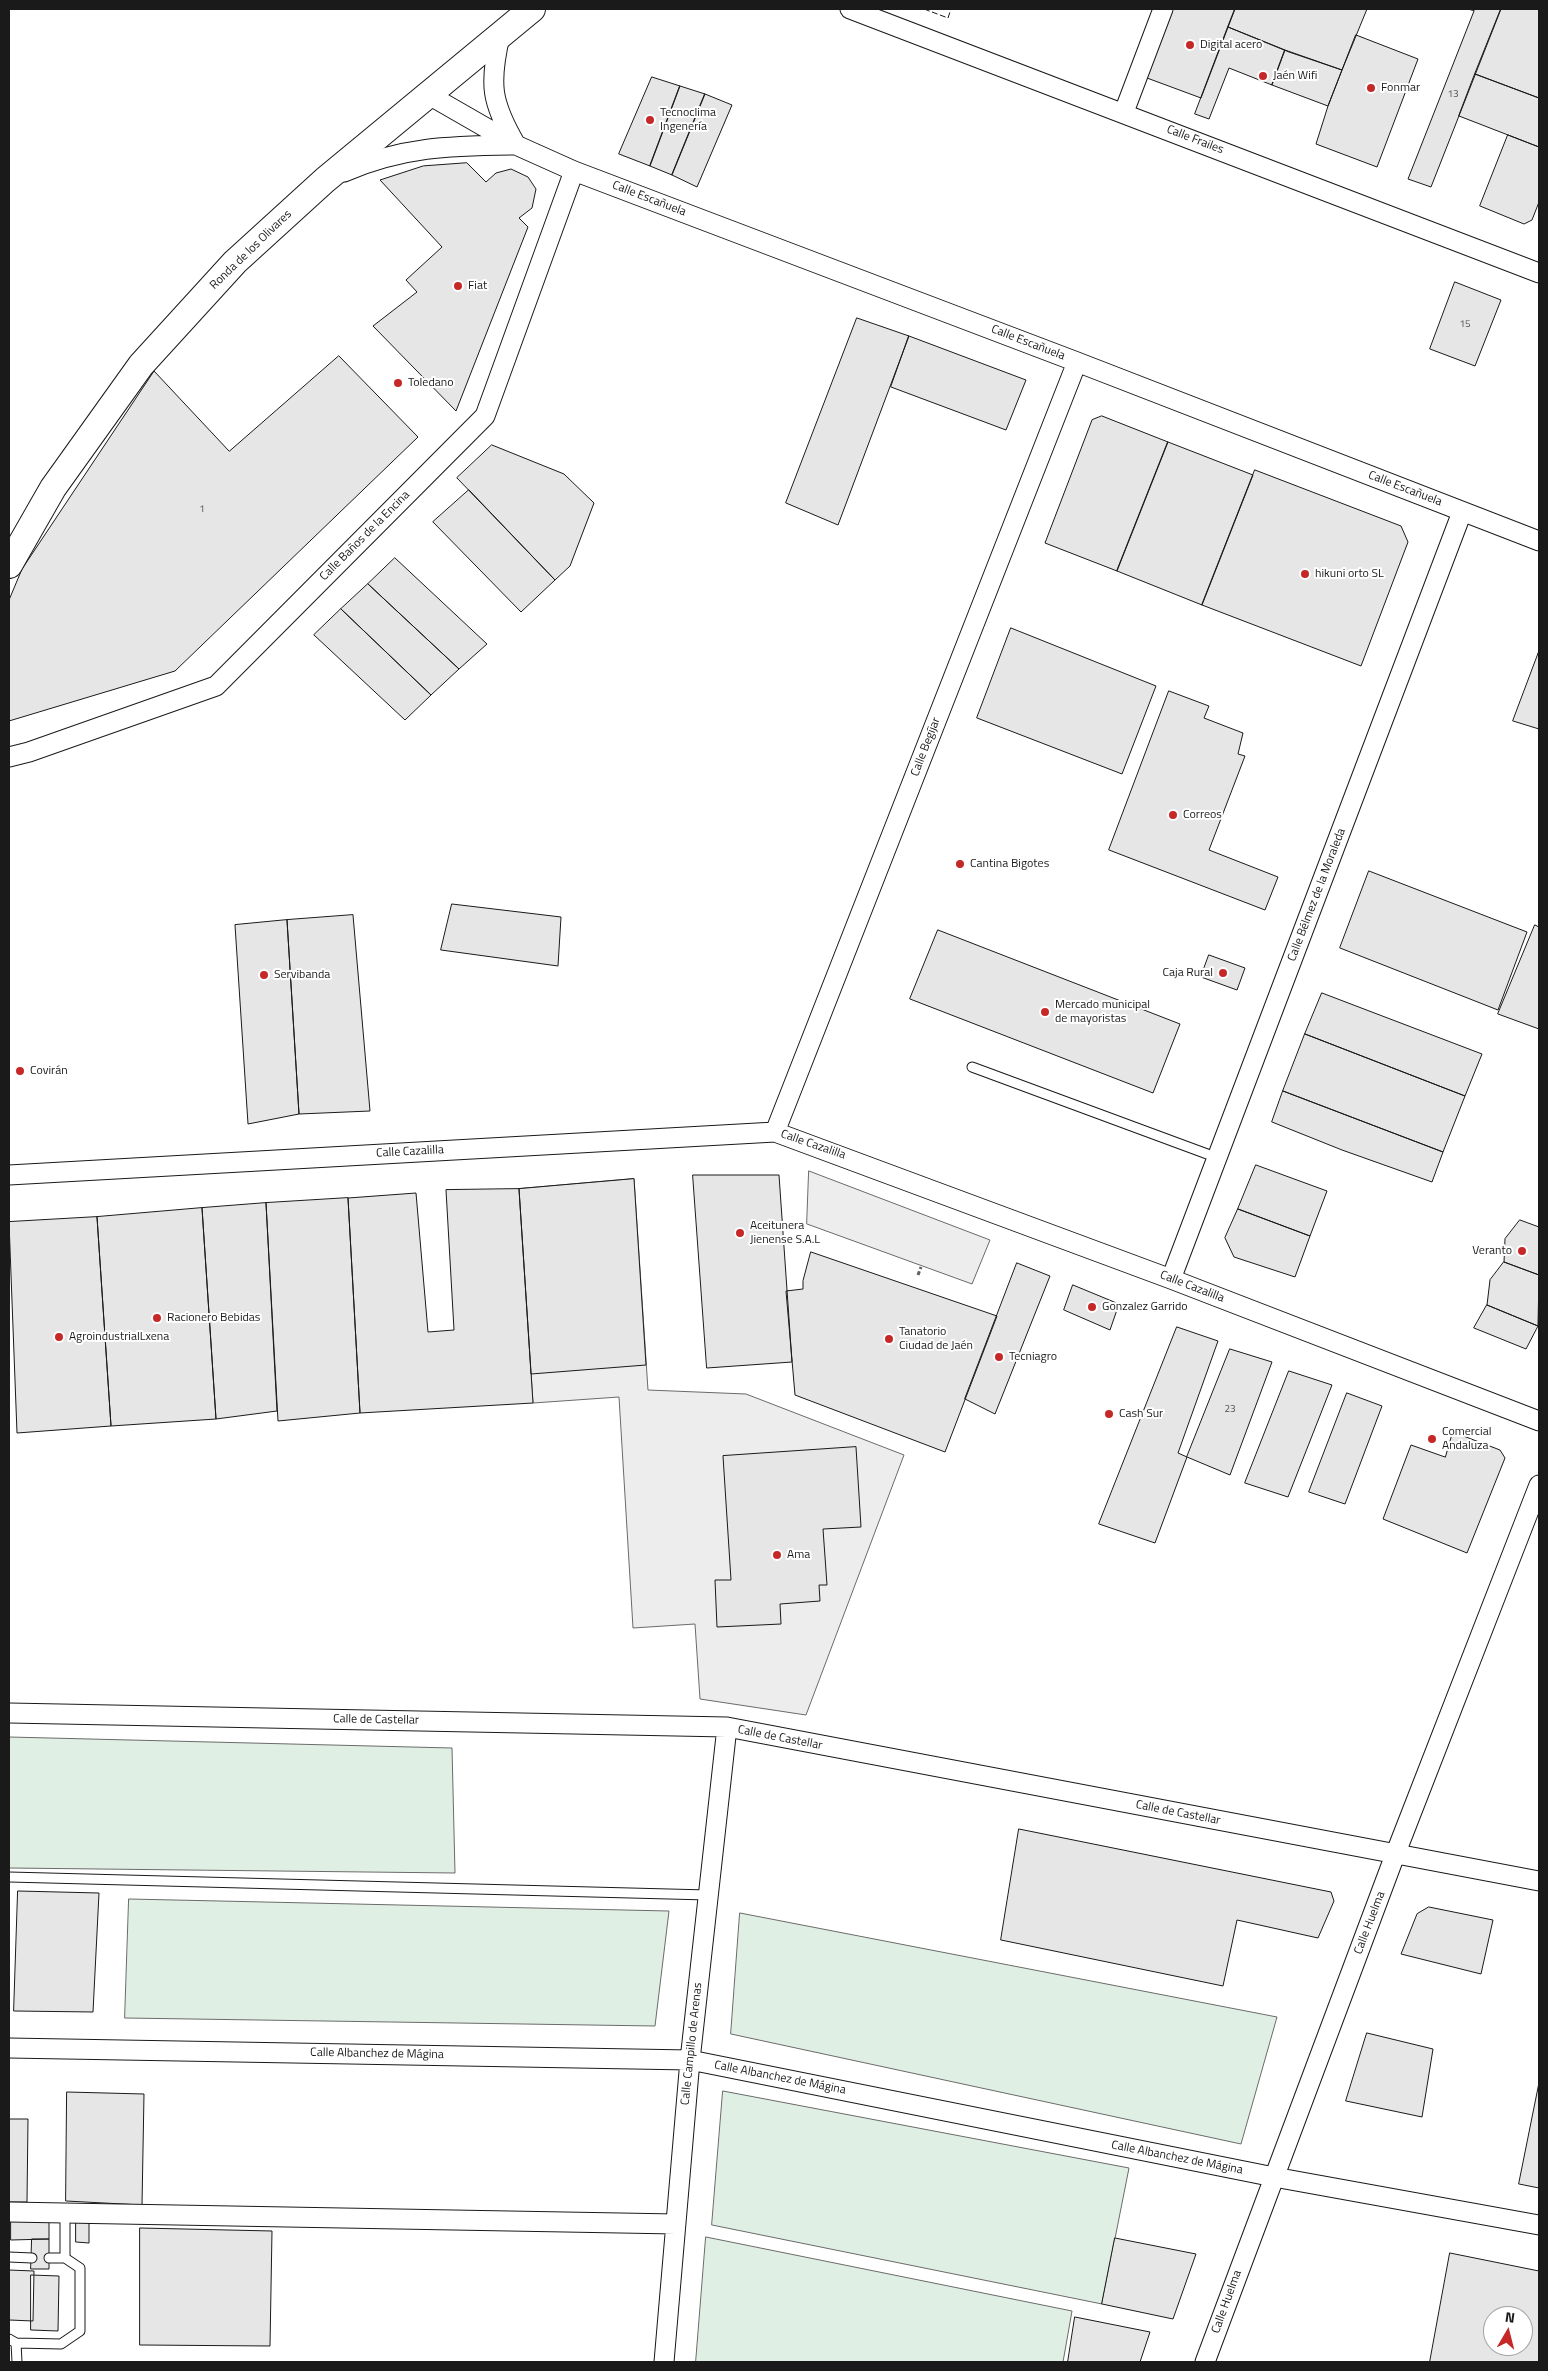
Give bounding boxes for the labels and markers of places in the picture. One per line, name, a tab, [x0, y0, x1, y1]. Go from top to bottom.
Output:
place label: Digital acero	[1200, 38, 1262, 52]
marker: Digital acero	[1184, 39, 1196, 51]
place label: Jaén Wifi	[1273, 69, 1317, 83]
marker: Jaén Wifi	[1257, 70, 1269, 82]
place label: Fonmar	[1381, 81, 1420, 95]
marker: Fonmar	[1365, 82, 1377, 94]
place label: Tecnoclima Ingenería	[660, 106, 716, 134]
marker: Tecnoclima Ingenería	[644, 114, 656, 126]
place label: Fiat	[468, 279, 487, 293]
marker: Fiat	[452, 280, 464, 292]
place label: Toledano	[408, 376, 454, 390]
marker: Toledano	[392, 377, 404, 389]
place label: hikuni orto SL	[1315, 567, 1384, 581]
marker: hikuni orto SL	[1299, 568, 1311, 580]
place label: Correos	[1183, 808, 1222, 822]
marker: Correos	[1167, 809, 1179, 821]
place label: Cantina Bigotes	[970, 857, 1049, 871]
marker: Cantina Bigotes	[954, 858, 966, 870]
place label: Caja Rural	[1163, 966, 1213, 980]
marker: Caja Rural	[1217, 967, 1229, 979]
place label: Servibanda	[274, 968, 330, 982]
marker: Servibanda	[258, 969, 270, 981]
place label: Mercado municipal de mayoristas	[1055, 998, 1150, 1026]
marker: Mercado municipal de mayoristas	[1039, 1006, 1051, 1018]
place label: Covirán	[30, 1064, 68, 1078]
marker: Covirán	[14, 1065, 26, 1077]
place label: Aceitunera Jienense S.A.L	[750, 1219, 820, 1247]
marker: Aceitunera Jienense S.A.L	[734, 1227, 746, 1239]
place label: Veranto	[1472, 1244, 1512, 1258]
marker: Veranto	[1516, 1245, 1528, 1257]
place label: Gonzalez Garrido	[1102, 1300, 1188, 1314]
marker: Gonzalez Garrido	[1086, 1301, 1098, 1313]
place label: Racionero Bebidas	[167, 1311, 260, 1325]
marker: Racionero Bebidas	[151, 1312, 163, 1324]
place label: Tanatorio Ciudad de Jaén	[899, 1325, 973, 1353]
place label: AgroindustrialLxena	[69, 1330, 169, 1344]
marker: AgroindustrialLxena	[53, 1331, 65, 1343]
marker: Tanatorio Ciudad de Jaén	[883, 1333, 895, 1345]
place label: Tecniagro	[1009, 1350, 1057, 1364]
marker: Tecniagro	[993, 1351, 1005, 1363]
place label: Cash Sur	[1119, 1407, 1163, 1421]
marker: Cash Sur	[1103, 1408, 1115, 1420]
place label: Comercial Andaluza	[1442, 1425, 1492, 1453]
marker: Comercial Andaluza	[1426, 1433, 1438, 1445]
place label: Ama	[787, 1548, 810, 1562]
marker: Ama	[771, 1549, 783, 1561]

